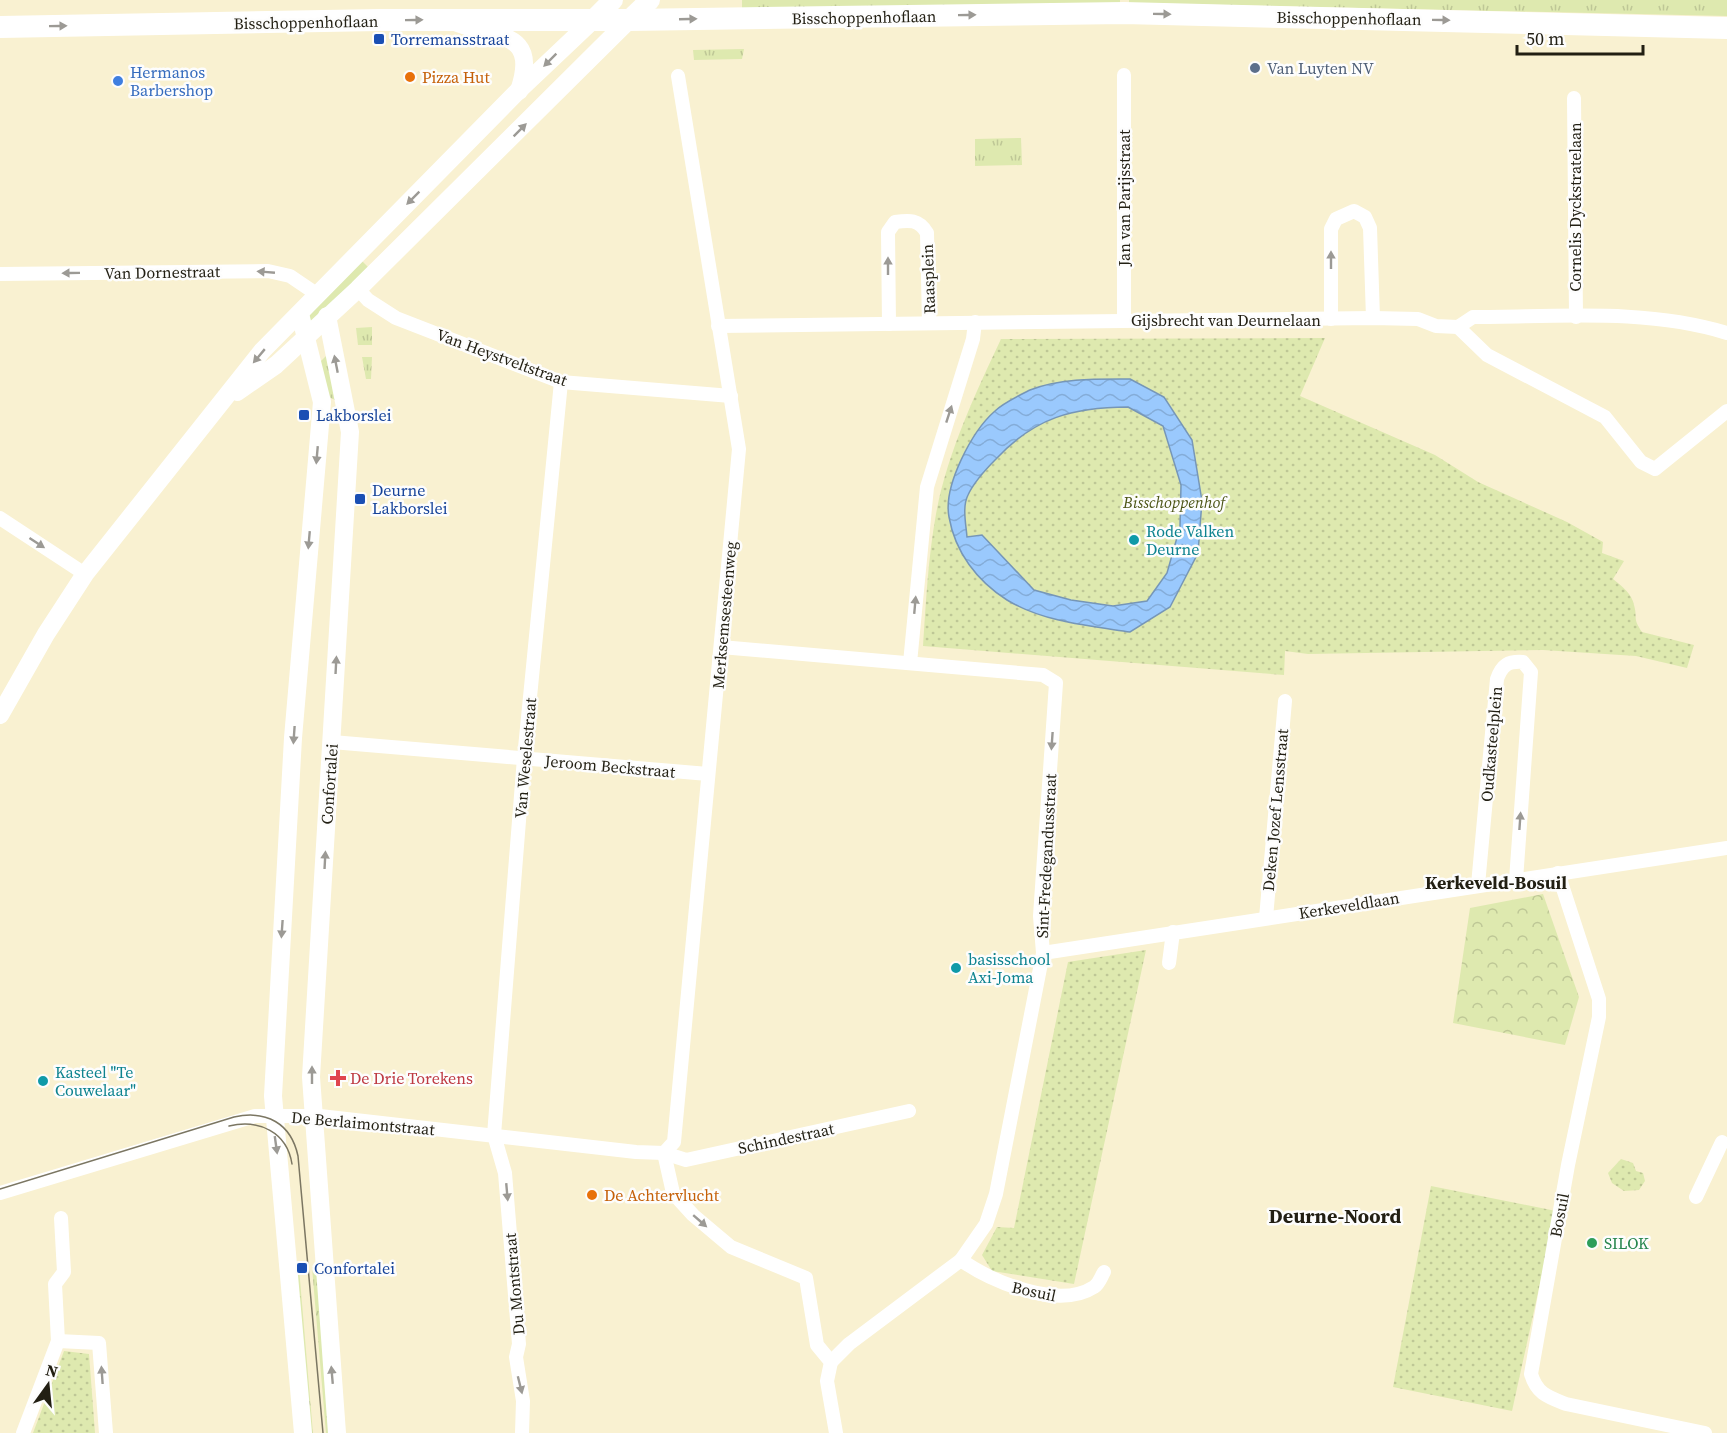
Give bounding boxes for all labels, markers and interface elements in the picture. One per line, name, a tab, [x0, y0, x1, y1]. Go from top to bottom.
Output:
street label: Bisschoppenhoflaan	[791, 5, 937, 29]
street label: Bisschoppenhoflaan	[1276, 6, 1422, 30]
one-way arrow	[1152, 9, 1171, 19]
street label: Bisschoppenhoflaan	[233, 10, 379, 34]
one-way arrow	[957, 10, 976, 20]
one-way arrow	[678, 14, 697, 24]
one-way arrow	[404, 15, 423, 25]
one-way arrow	[1431, 16, 1450, 25]
scale bar	[1517, 18, 1643, 56]
one-way arrow	[49, 21, 68, 31]
text: 50 m	[1526, 26, 1564, 51]
place label: Torremansstraat	[391, 28, 510, 50]
marker: Torremansstraat	[372, 32, 386, 46]
one-way arrow	[544, 52, 558, 66]
place label: Van Luyten NV	[1267, 57, 1374, 79]
place label: Hermanos Barbershop	[130, 61, 213, 101]
marker: Van Luyten NV	[1248, 61, 1262, 75]
place label: Pizza Hut	[422, 66, 490, 88]
marker: Pizza Hut	[403, 70, 417, 84]
marker: Hermanos Barbershop	[111, 74, 125, 88]
street label: Cornelis Dyckstratelaan	[1564, 122, 1586, 292]
one-way arrow	[512, 124, 526, 138]
street label: Jan van Parijsstraat	[1113, 129, 1135, 268]
one-way arrow	[407, 191, 421, 205]
street label: Raasplein	[916, 243, 940, 314]
one-way arrow	[1326, 251, 1336, 270]
one-way arrow	[883, 256, 893, 275]
street label: Van Dornestraat	[104, 260, 221, 284]
one-way arrow	[257, 267, 276, 276]
one-way arrow	[62, 268, 81, 278]
street label: Gijsbrecht van Deurnelaan	[1131, 309, 1321, 331]
street label: Van Heystveltstraat	[434, 323, 571, 391]
one-way arrow	[253, 348, 266, 363]
one-way arrow	[331, 354, 340, 373]
place label: Lakborslei	[316, 404, 392, 426]
one-way arrow	[945, 405, 955, 423]
marker: Lakborslei	[297, 408, 311, 422]
one-way arrow	[312, 446, 322, 465]
place label: Deurne Lakborslei	[372, 479, 448, 519]
park label: Bisschoppenhof	[1122, 491, 1228, 513]
marker: Deurne Lakborslei	[353, 492, 367, 506]
place label: Rode Valken Deurne	[1146, 520, 1235, 560]
one-way arrow	[304, 531, 314, 550]
marker: Rode Valken Deurne	[1127, 533, 1141, 547]
one-way arrow	[29, 537, 46, 548]
street label: Merksemsesteenweg	[707, 540, 741, 690]
one-way arrow	[910, 595, 920, 614]
one-way arrow	[332, 656, 341, 675]
street label: Oudkasteelplein	[1475, 685, 1507, 803]
street label: Van Weselestraat	[509, 696, 541, 819]
one-way arrow	[289, 725, 298, 744]
street label: Deken Jozef Lensstraat	[1257, 727, 1293, 892]
one-way arrow	[1047, 731, 1057, 750]
street label: Confortalei	[315, 743, 343, 825]
street label: Jeroom Beckstraat	[543, 749, 677, 783]
street label: Sint-Fredegandusstraat	[1031, 772, 1061, 939]
one-way arrow	[1515, 812, 1525, 831]
one-way arrow	[320, 850, 329, 869]
district label: Kerkeveld-Bosuil	[1425, 870, 1567, 895]
street label: Kerkeveldlaan	[1297, 886, 1401, 924]
one-way arrow	[278, 920, 287, 939]
place label: basisschool Axi-Joma	[968, 948, 1051, 988]
marker: basisschool Axi-Joma	[949, 961, 963, 975]
place label: Kasteel "Te Couwelaar"	[55, 1061, 136, 1101]
one-way arrow	[307, 1066, 317, 1085]
place label: De Drie Torekens	[350, 1067, 473, 1089]
marker: De Drie Torekens	[331, 1071, 345, 1085]
marker: Kasteel "Te Couwelaar"	[36, 1074, 50, 1088]
street label: De Berlaimontstraat	[290, 1106, 436, 1140]
street label: Schindestraat	[736, 1117, 837, 1159]
one-way arrow	[272, 1135, 281, 1154]
one-way arrow	[502, 1182, 511, 1201]
place label: De Achtervlucht	[604, 1184, 720, 1206]
marker: De Achtervlucht	[585, 1188, 599, 1202]
street label: Bosuil	[1544, 1191, 1574, 1239]
district label: Deurne-Noord	[1269, 1202, 1402, 1230]
one-way arrow	[692, 1214, 708, 1227]
street label: Du Montstraat	[499, 1231, 529, 1336]
place label: SILOK	[1604, 1232, 1649, 1254]
marker: SILOK	[1585, 1236, 1599, 1250]
place label: Confortalei	[314, 1257, 395, 1279]
marker: Confortalei	[295, 1261, 309, 1275]
street label: Bosuil	[1010, 1276, 1058, 1306]
north arrow	[18, 1355, 78, 1415]
text: N	[43, 1358, 61, 1383]
one-way arrow	[97, 1365, 106, 1384]
one-way arrow	[327, 1365, 337, 1384]
one-way arrow	[516, 1376, 526, 1395]

